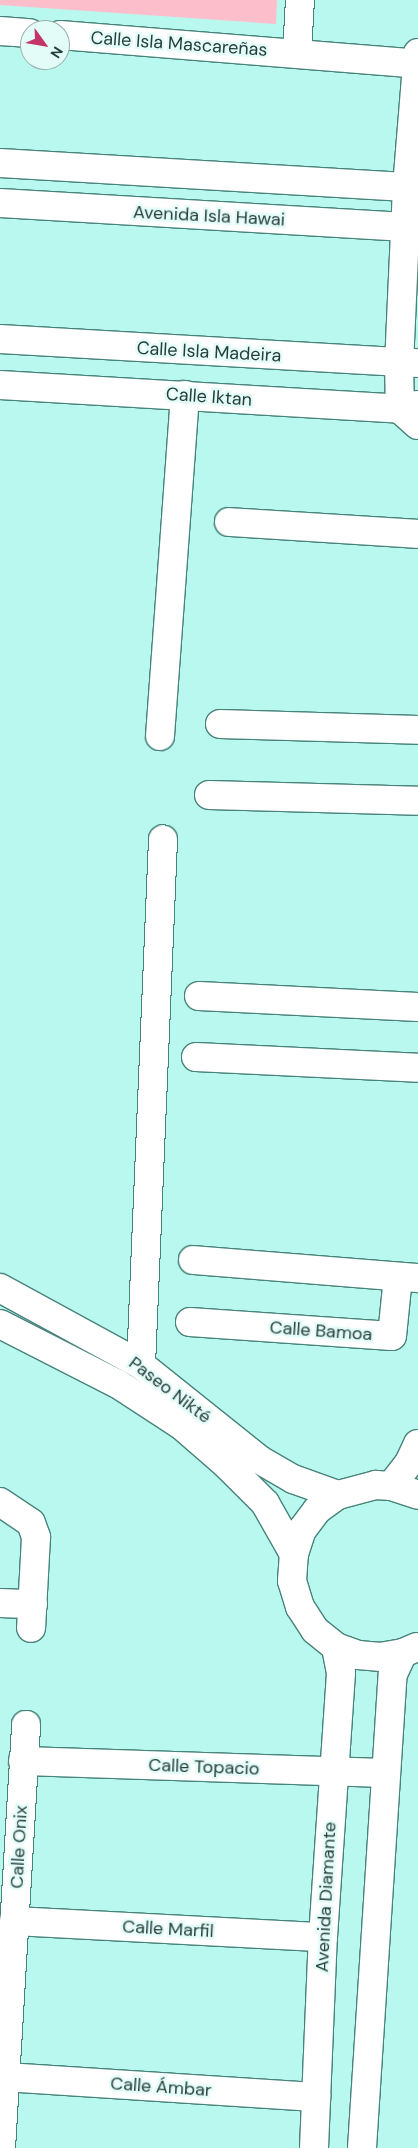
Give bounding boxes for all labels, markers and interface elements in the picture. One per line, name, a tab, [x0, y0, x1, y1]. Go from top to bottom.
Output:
north arrow	[20, 20, 70, 70]
street label: Calle Isla Mascareñas	[90, 27, 268, 61]
text: N	[47, 43, 67, 62]
street label: Avenida Isla Hawai	[133, 201, 285, 231]
street label: Calle Isla Madeira	[136, 337, 282, 367]
street label: Calle Iktan	[165, 383, 253, 411]
street label: Calle Bamoa	[269, 1317, 373, 1345]
street label: Paseo Nikté	[125, 1352, 215, 1428]
street label: Calle Topacio	[148, 1754, 260, 1780]
street label: Calle Onix	[6, 1805, 32, 1889]
street label: Avenida Diamante	[311, 1821, 341, 1973]
street label: Calle Marfil	[122, 1916, 214, 1942]
street label: Calle Ámbar	[110, 2073, 212, 2101]

